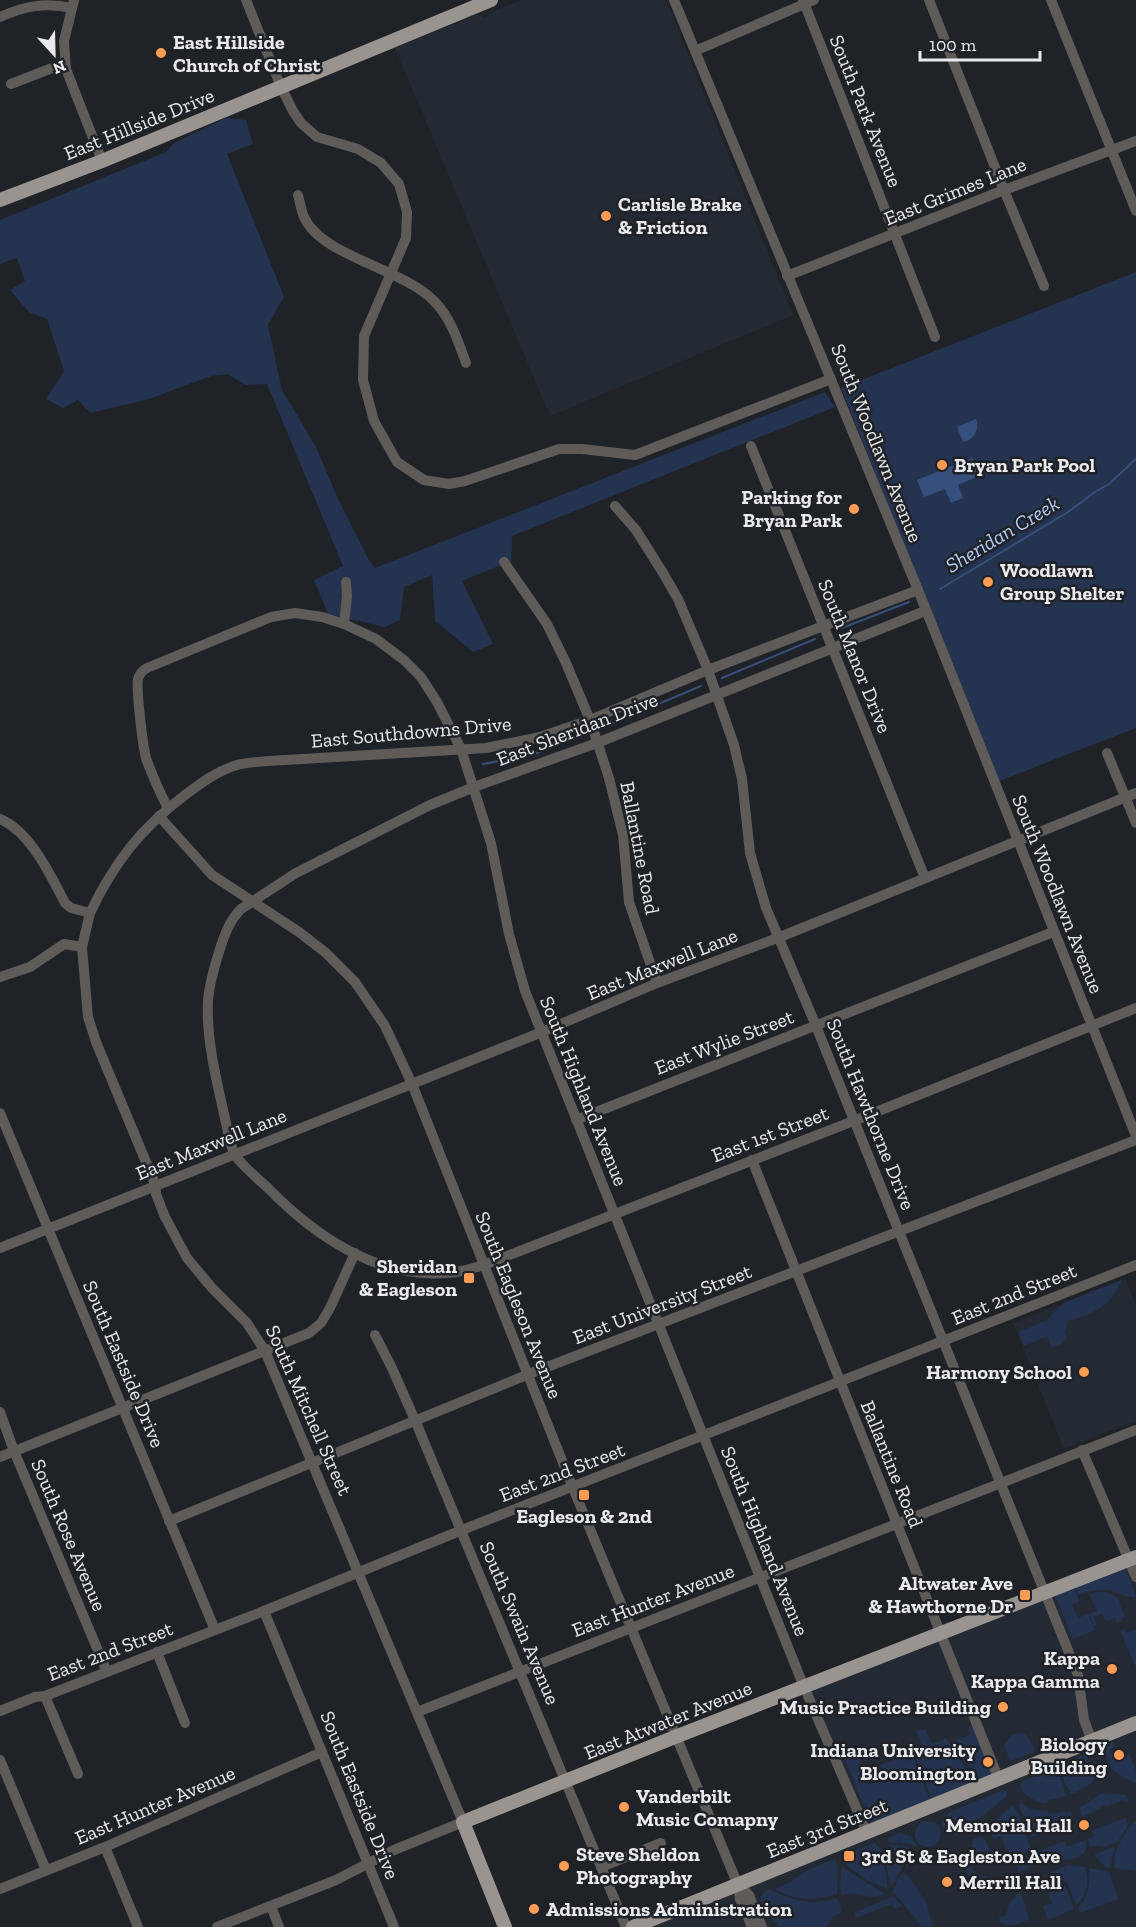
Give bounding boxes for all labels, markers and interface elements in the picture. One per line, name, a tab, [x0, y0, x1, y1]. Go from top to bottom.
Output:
north arrow	[24, 24, 84, 84]
scale bar	[920, 24, 1040, 62]
place label: East Hillside Church of Christ	[173, 30, 322, 77]
street label: South Park Avenue	[825, 31, 907, 191]
text: 100 m	[929, 34, 977, 56]
marker: East Hillside Church of Christ	[154, 46, 168, 60]
text: N	[50, 56, 69, 79]
street label: East Hillside Drive	[60, 83, 218, 165]
street label: East Grimes Lane	[880, 152, 1030, 230]
place label: Carlisle Brake & Friction	[618, 192, 742, 239]
marker: Carlisle Brake & Friction	[599, 209, 613, 223]
street label: South Woodlawn Avenue	[826, 340, 928, 546]
place label: Bryan Park Pool	[954, 453, 1096, 477]
marker: Bryan Park Pool	[935, 458, 949, 472]
place label: Parking for Bryan Park	[741, 485, 842, 532]
water label: Sheridan Creek	[941, 490, 1063, 578]
marker: Parking for Bryan Park	[847, 502, 861, 516]
place label: Woodlawn Group Shelter	[1000, 558, 1125, 605]
marker: Woodlawn Group Shelter	[981, 575, 995, 589]
street label: South Manor Drive	[813, 576, 897, 736]
street label: East Sheridan Drive	[493, 687, 661, 771]
street label: East Southdowns Drive	[310, 711, 512, 753]
street label: Ballantine Road	[615, 779, 665, 917]
street label: South Woodlawn Avenue	[1007, 791, 1109, 997]
street label: East Maxwell Lane	[583, 923, 741, 1005]
street label: South Highland Avenue	[535, 993, 633, 1189]
street label: East Wylie Street	[651, 1004, 797, 1080]
street label: South Hawthorne Drive	[822, 1015, 920, 1213]
street label: East 1st Street	[708, 1101, 832, 1167]
street label: East Maxwell Lane	[132, 1103, 290, 1185]
street label: South Eagleson Avenue	[470, 1208, 568, 1402]
place label: Sheridan & Eagleson	[359, 1254, 457, 1301]
street label: East 2nd Street	[948, 1258, 1080, 1330]
street label: East University Street	[569, 1259, 755, 1349]
marker: Sheridan & Eagleson	[462, 1271, 476, 1285]
street label: South Eastside Drive	[78, 1277, 170, 1451]
street label: South Mitchell Street	[261, 1321, 358, 1499]
place label: Harmony School	[926, 1360, 1072, 1384]
marker: Harmony School	[1077, 1365, 1091, 1379]
street label: Ballantine Road	[856, 1397, 928, 1531]
street label: East 2nd Street	[496, 1437, 629, 1507]
street label: South Highland Avenue	[716, 1443, 814, 1639]
street label: South Rose Avenue	[26, 1455, 112, 1615]
marker: Eagleson & 2nd	[577, 1488, 591, 1502]
place label: Eagleson & 2nd	[516, 1504, 652, 1528]
street label: South Swain Avenue	[475, 1538, 565, 1708]
street label: East Hunter Avenue	[569, 1558, 737, 1642]
place label: Altwater Ave & Hawthorne Dr	[868, 1571, 1013, 1618]
marker: Altwater Ave & Hawthorne Dr	[1018, 1588, 1032, 1602]
street label: East 2nd Street	[44, 1616, 177, 1686]
place label: Kappa Kappa Gamma	[971, 1646, 1100, 1693]
marker: Kappa Kappa Gamma	[1105, 1662, 1119, 1676]
street label: East Atwater Avenue	[581, 1675, 755, 1765]
place label: Music Practice Building	[780, 1695, 992, 1719]
marker: Music Practice Building	[996, 1700, 1010, 1714]
street label: South Eastside Drive	[315, 1707, 405, 1883]
place label: Biology Building	[1031, 1732, 1108, 1779]
place label: Indiana University Bloomington	[810, 1738, 976, 1785]
marker: Biology Building	[1112, 1748, 1126, 1762]
marker: Indiana University Bloomington	[981, 1755, 995, 1769]
street label: East Hunter Avenue	[71, 1760, 239, 1850]
place label: Vanderbilt Music Comapny	[636, 1784, 778, 1831]
street label: East 3rd Street	[763, 1793, 892, 1863]
marker: Vanderbilt Music Comapny	[617, 1800, 631, 1814]
place label: Memorial Hall	[946, 1813, 1072, 1837]
marker: Memorial Hall	[1077, 1818, 1091, 1832]
place label: Steve Sheldon Photography	[576, 1842, 700, 1889]
place label: 3rd St & Eagleston Ave	[861, 1844, 1061, 1868]
marker: 3rd St & Eagleston Ave	[842, 1849, 856, 1863]
marker: Steve Sheldon Photography	[557, 1859, 571, 1873]
place label: Merrill Hall	[959, 1870, 1062, 1894]
marker: Merrill Hall	[940, 1875, 954, 1889]
place label: Admissions Administration	[546, 1897, 792, 1921]
marker: Admissions Administration	[527, 1902, 541, 1916]

